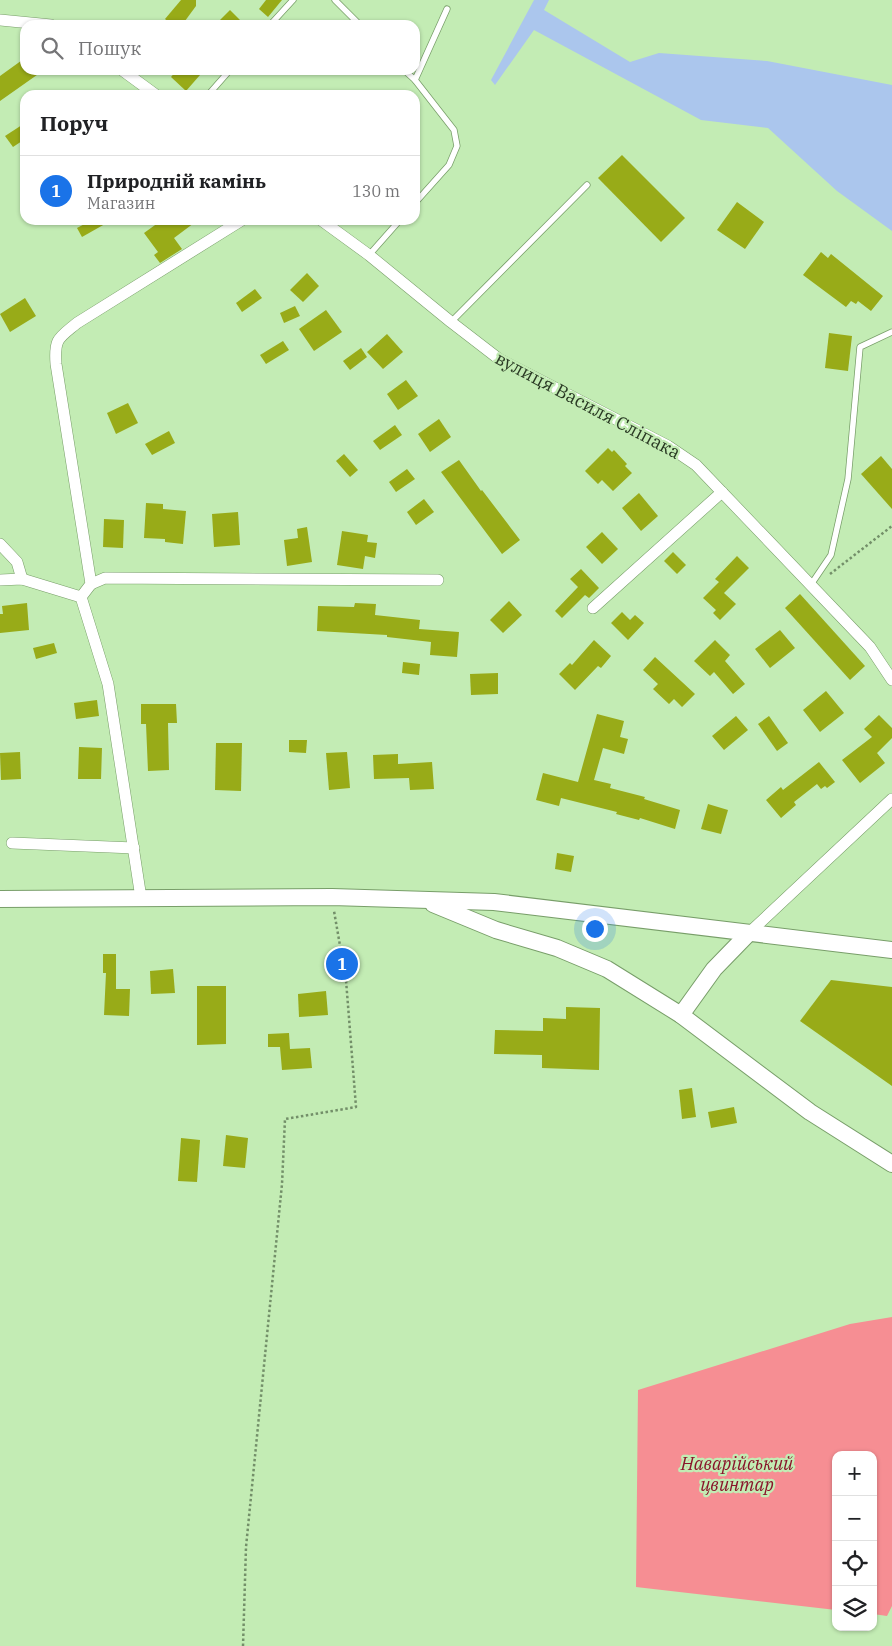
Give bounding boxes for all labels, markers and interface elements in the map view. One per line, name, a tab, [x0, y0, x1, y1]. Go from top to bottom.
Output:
search box	[20, 20, 420, 75]
icon: search	[38, 34, 66, 62]
text: Пошук	[78, 36, 141, 60]
text: Поруч	[40, 109, 108, 137]
text: Природній камінь	[87, 169, 266, 193]
text: 1	[51, 181, 61, 201]
text: 130 m	[352, 181, 400, 201]
text: Магазин	[87, 193, 155, 213]
street label: вулиця Василя Сліпака	[491, 346, 685, 464]
your location	[582, 916, 608, 942]
pin: 1	[326, 945, 358, 983]
map controls	[832, 1451, 877, 1631]
button: +	[832, 1451, 877, 1496]
park label: Наварійський цвинтар	[680, 1452, 794, 1496]
button: −	[832, 1496, 877, 1541]
button: locate	[832, 1541, 877, 1586]
button: layers	[832, 1586, 877, 1631]

